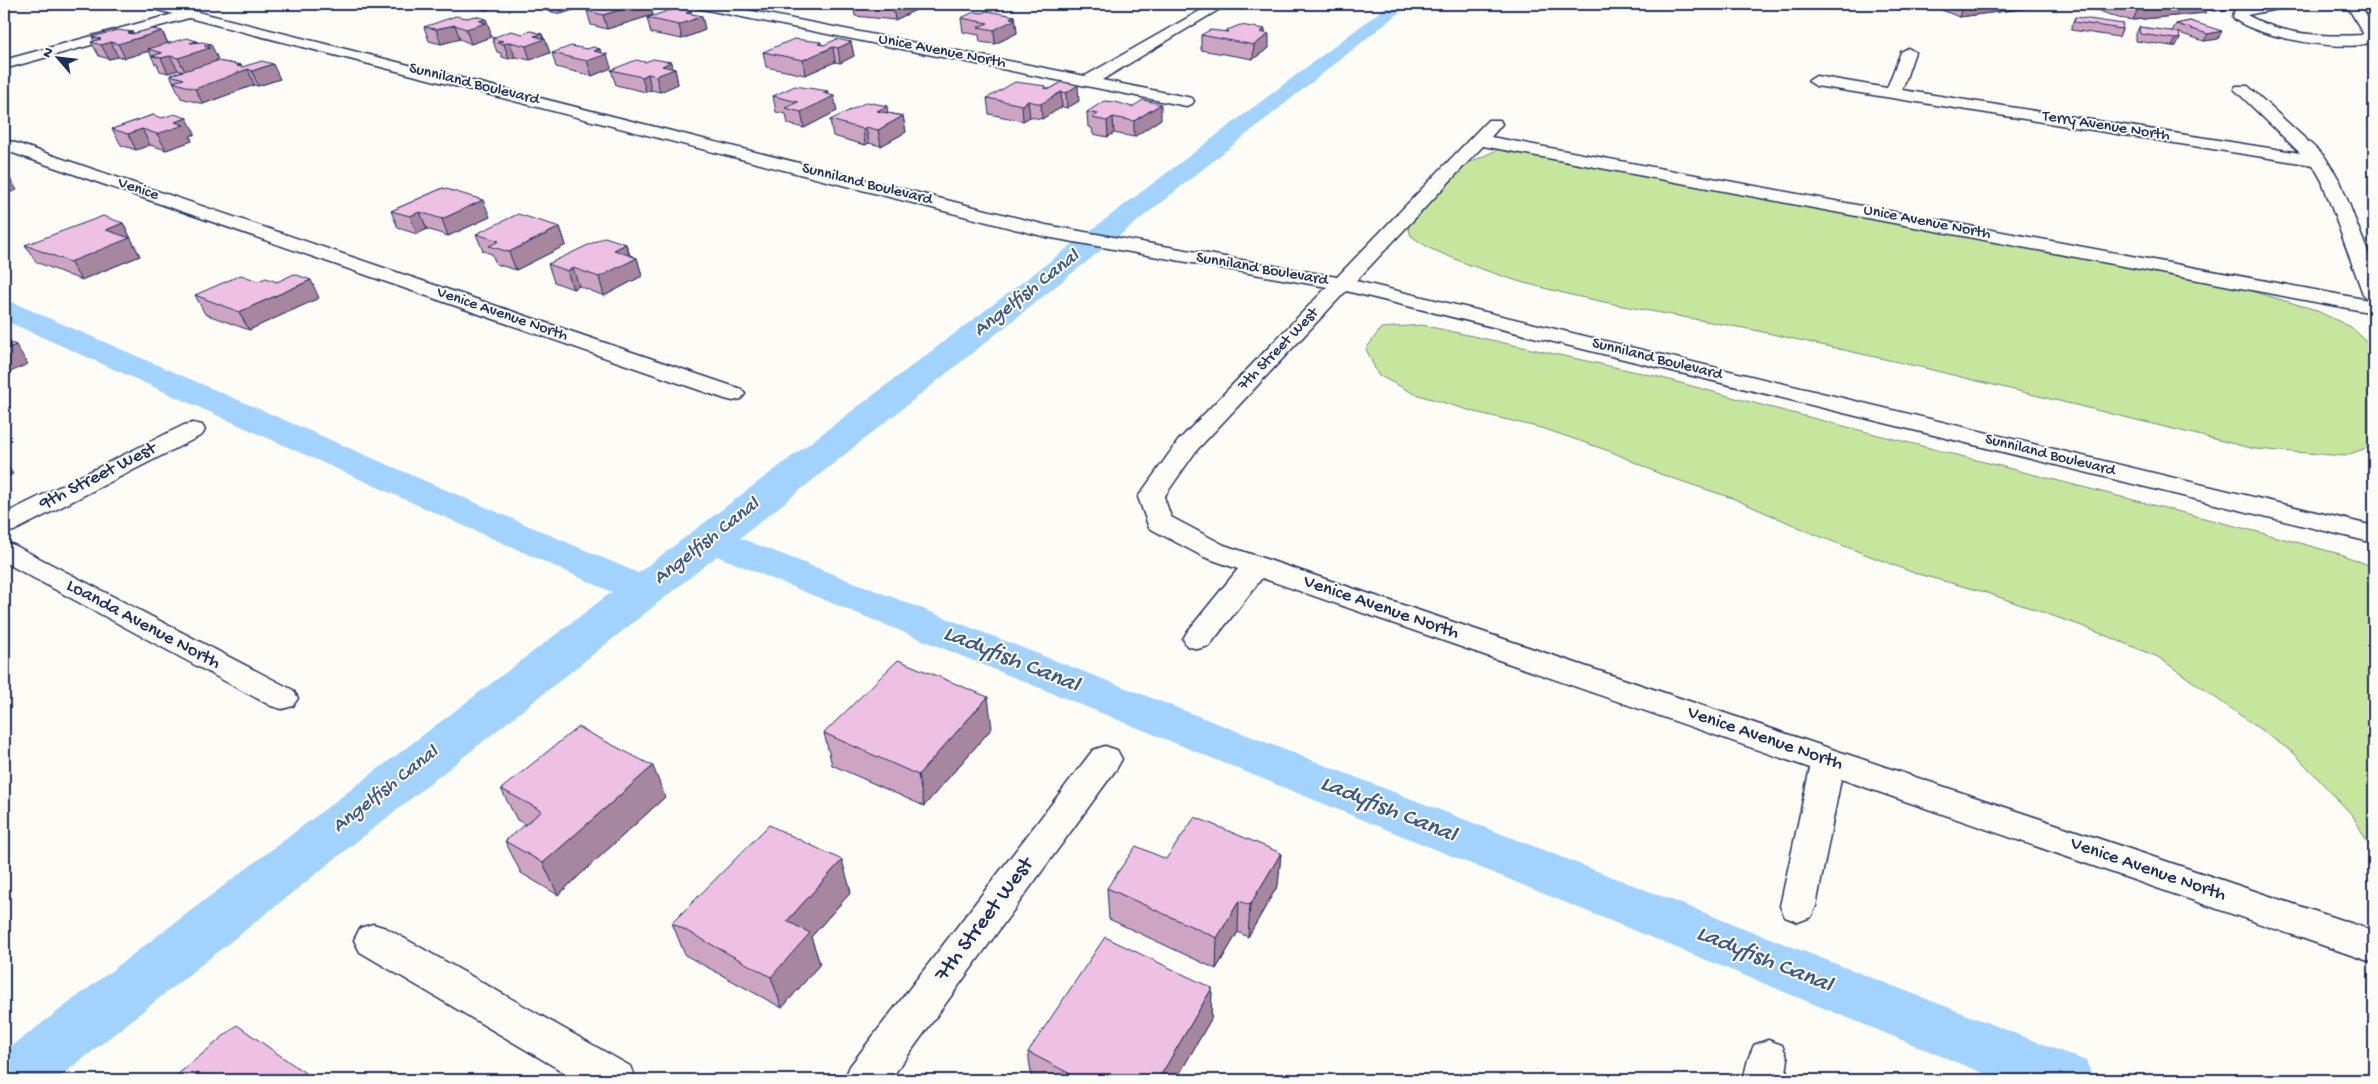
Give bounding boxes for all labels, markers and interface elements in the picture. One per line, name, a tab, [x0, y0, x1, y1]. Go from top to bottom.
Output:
street label: Unice Avenue North	[877, 30, 1008, 74]
north arrow	[32, 32, 82, 82]
text: N	[39, 45, 58, 61]
street label: Sunniland Boulevard	[407, 60, 543, 111]
street label: Terry Avenue North	[2040, 107, 2172, 147]
street label: Sunniland Boulevard	[800, 160, 936, 211]
street label: Venice	[114, 174, 162, 206]
street label: Unice Avenue North	[1862, 201, 1993, 245]
water label: Angelfish Canal	[970, 245, 1086, 342]
street label: Sunniland Boulevard	[1195, 249, 1331, 291]
street label: Venice Avenue North	[433, 283, 570, 346]
street label: 7th Street West	[1234, 304, 1324, 396]
street label: Sunniland Boulevard	[1590, 335, 1726, 386]
street label: Sunniland Boulevard	[1983, 431, 2119, 482]
street label: 9th Street West	[35, 437, 162, 517]
water label: Angelfish Canal	[650, 493, 766, 590]
street label: Venice Avenue North	[1299, 570, 1462, 645]
street label: Loanda Avenue North	[62, 575, 224, 675]
water label: Ladyfish Canal	[939, 620, 1085, 701]
street label: Venice Avenue North	[1683, 701, 1846, 776]
water label: Angelfish Canal	[329, 741, 445, 838]
water label: Ladyfish Canal	[1316, 770, 1462, 851]
street label: Venice Avenue North	[2066, 832, 2229, 907]
street label: 7th Street West	[929, 851, 1041, 988]
water label: Ladyfish Canal	[1692, 920, 1838, 1001]

